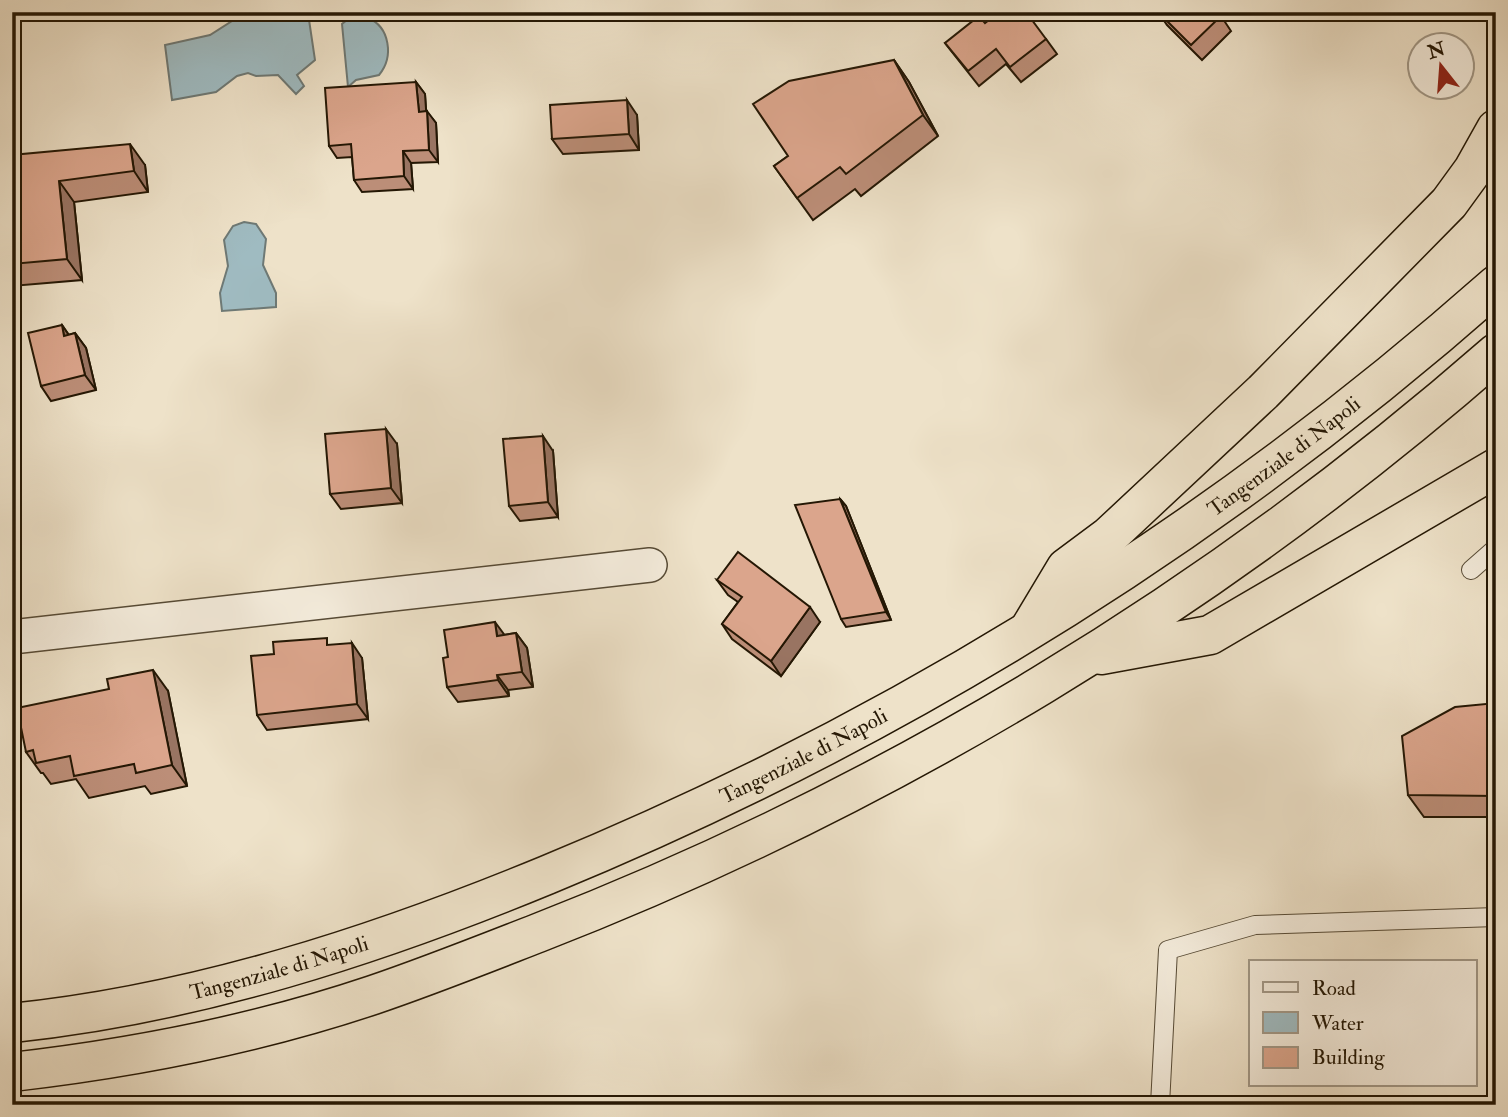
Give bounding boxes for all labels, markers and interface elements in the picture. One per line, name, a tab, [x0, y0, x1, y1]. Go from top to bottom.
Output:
north arrow	[1406, 32, 1476, 102]
text: N	[1424, 36, 1449, 65]
street label: Tangenziale di Napoli	[1202, 390, 1366, 523]
street label: Tangenziale di Napoli	[715, 702, 892, 810]
street label: Tangenziale di Napoli	[187, 929, 372, 1006]
legend	[1249, 960, 1476, 1086]
text: Road	[1312, 975, 1357, 1002]
text: Water	[1311, 1010, 1364, 1037]
text: Building	[1312, 1044, 1385, 1071]

